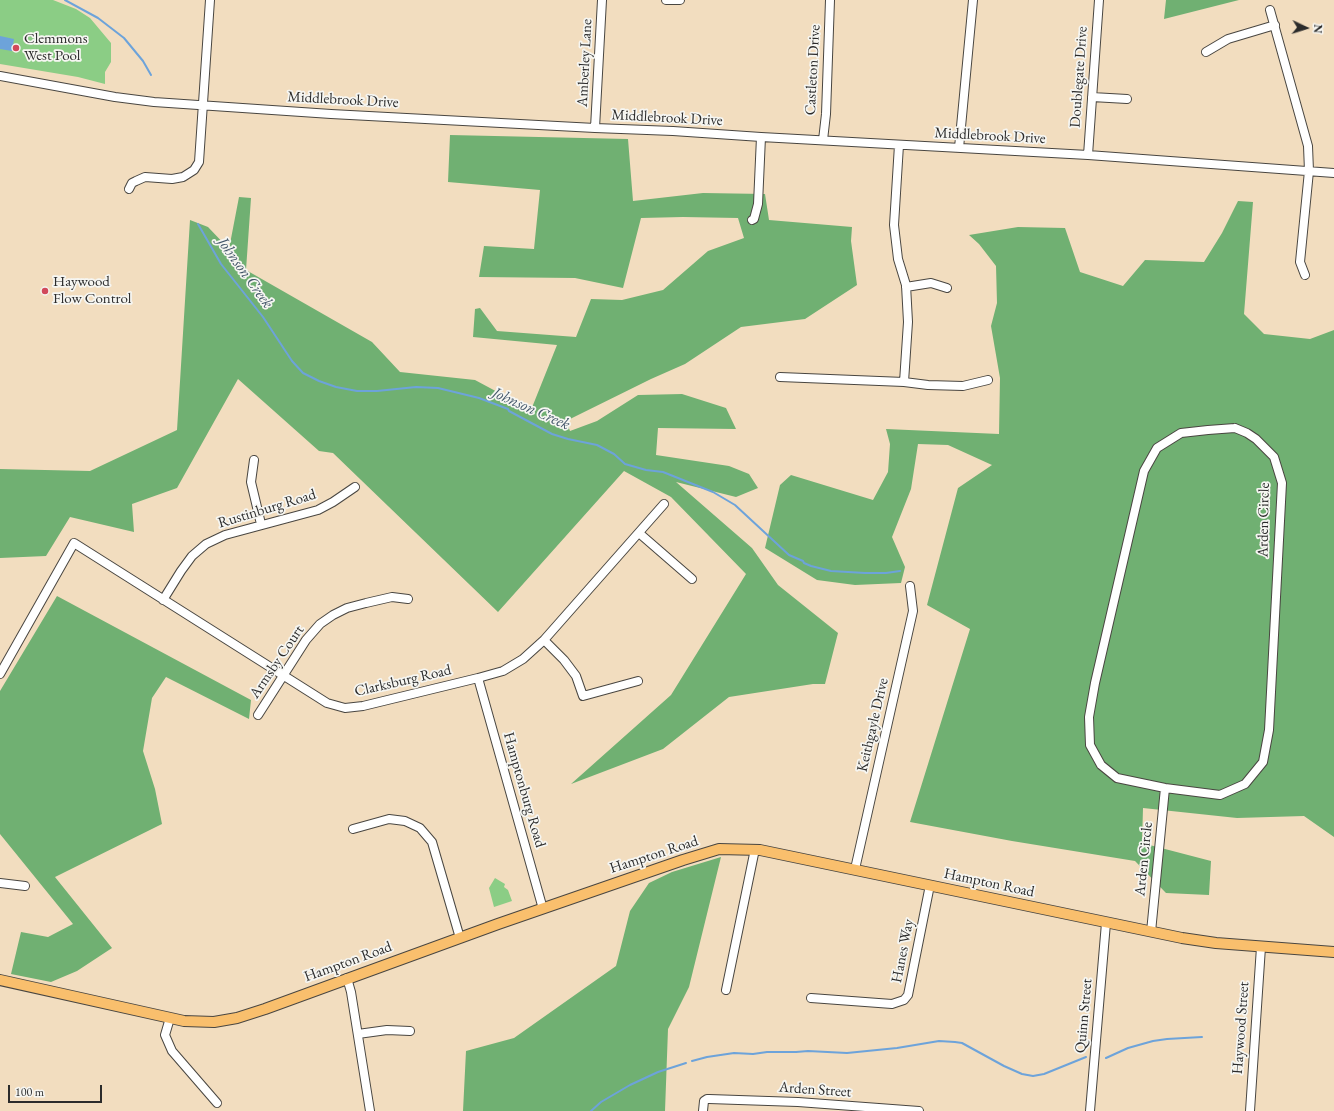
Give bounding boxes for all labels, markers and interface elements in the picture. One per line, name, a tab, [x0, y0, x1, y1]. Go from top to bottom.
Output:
north arrow	[1286, 8, 1326, 48]
street label: Amberley Lane	[574, 19, 596, 107]
street label: Castleton Drive	[802, 24, 824, 116]
text: N	[1311, 24, 1325, 34]
street label: Doublegate Drive	[1066, 26, 1092, 128]
place label: Clemmons West Pool	[24, 30, 88, 65]
marker: Clemmons West Pool	[11, 43, 21, 53]
street label: Middlebrook Drive	[287, 88, 399, 112]
street label: Middlebrook Drive	[611, 106, 723, 130]
street label: Middlebrook Drive	[934, 124, 1046, 148]
water label: Johnson Creek	[213, 234, 277, 312]
place label: Haywood Flow Control	[53, 273, 131, 308]
marker: Haywood Flow Control	[40, 286, 50, 296]
water label: Johnson Creek	[489, 383, 573, 435]
street label: Arden Circle	[1254, 483, 1274, 557]
street label: Rustinburg Road	[216, 486, 318, 532]
street label: Armsby Court	[246, 622, 308, 702]
street label: Clarksburg Road	[353, 661, 453, 701]
street label: Keithgayle Drive	[853, 676, 893, 774]
street label: Hamptonburg Road	[499, 730, 549, 850]
street label: Arden Circle	[1131, 821, 1157, 897]
street label: Hampton Road	[607, 832, 701, 878]
street label: Hampton Road	[942, 865, 1036, 901]
street label: Hanes Way	[888, 918, 918, 984]
street label: Hampton Road	[302, 938, 394, 986]
street label: Quinn Street	[1072, 978, 1096, 1054]
street label: Haywood Street	[1229, 981, 1253, 1075]
scale bar	[10, 1077, 104, 1103]
street label: Arden Street	[778, 1078, 852, 1102]
text: 100 m	[15, 1084, 44, 1100]

